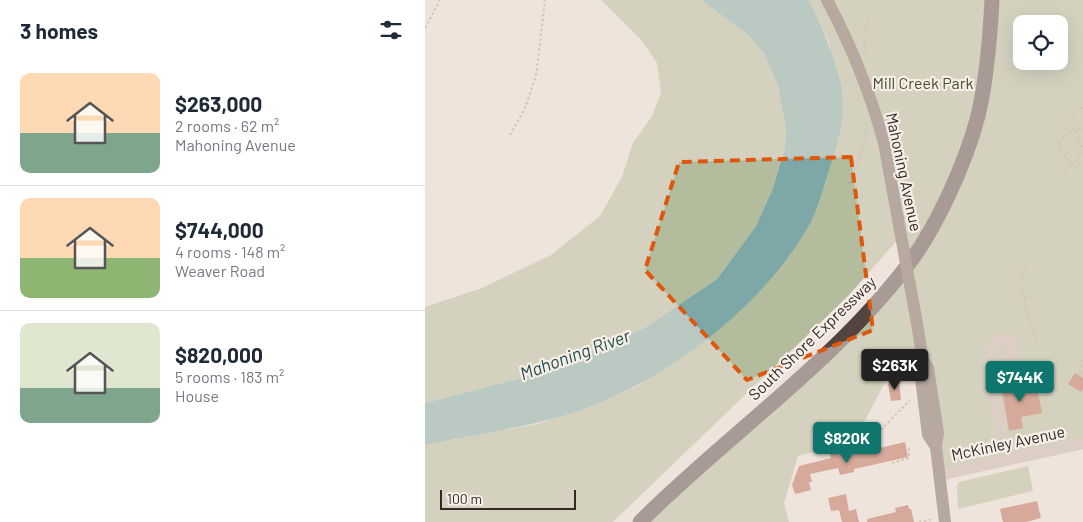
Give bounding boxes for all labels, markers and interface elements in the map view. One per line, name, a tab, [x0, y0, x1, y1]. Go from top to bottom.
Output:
map controls	[1013, 15, 1068, 70]
button: locate	[1013, 15, 1068, 70]
icon: filters	[377, 16, 405, 44]
text: 3 homes	[20, 18, 98, 43]
park label: Mill Creek Park	[872, 73, 974, 92]
text: $263,000	[175, 91, 262, 116]
icon: home	[60, 93, 120, 153]
street label: Mahoning Avenue	[883, 111, 926, 233]
text: 2 rooms · 62 m²	[175, 116, 279, 135]
text: Mahoning Avenue	[175, 135, 296, 154]
text: $744,000	[175, 217, 264, 242]
icon: home	[60, 218, 120, 278]
text: 4 rooms · 148 m²	[175, 242, 285, 261]
text: Weaver Road	[175, 261, 265, 280]
street label: South Shore Expressway	[744, 271, 880, 404]
water label: Mahoning River	[516, 324, 633, 384]
text: $820,000	[175, 342, 263, 367]
icon: home	[60, 343, 120, 403]
pin: $263K	[860, 348, 930, 391]
text: $263K	[872, 355, 918, 374]
pin: $744K	[985, 360, 1055, 403]
text: 5 rooms · 183 m²	[175, 367, 284, 386]
text: $744K	[997, 367, 1043, 386]
text: House	[175, 386, 219, 405]
street label: McKinley Avenue	[949, 421, 1066, 464]
pin: $820K	[812, 422, 882, 464]
text: $820K	[824, 428, 870, 447]
scale bar	[440, 487, 576, 510]
text: 100 m	[447, 490, 482, 507]

